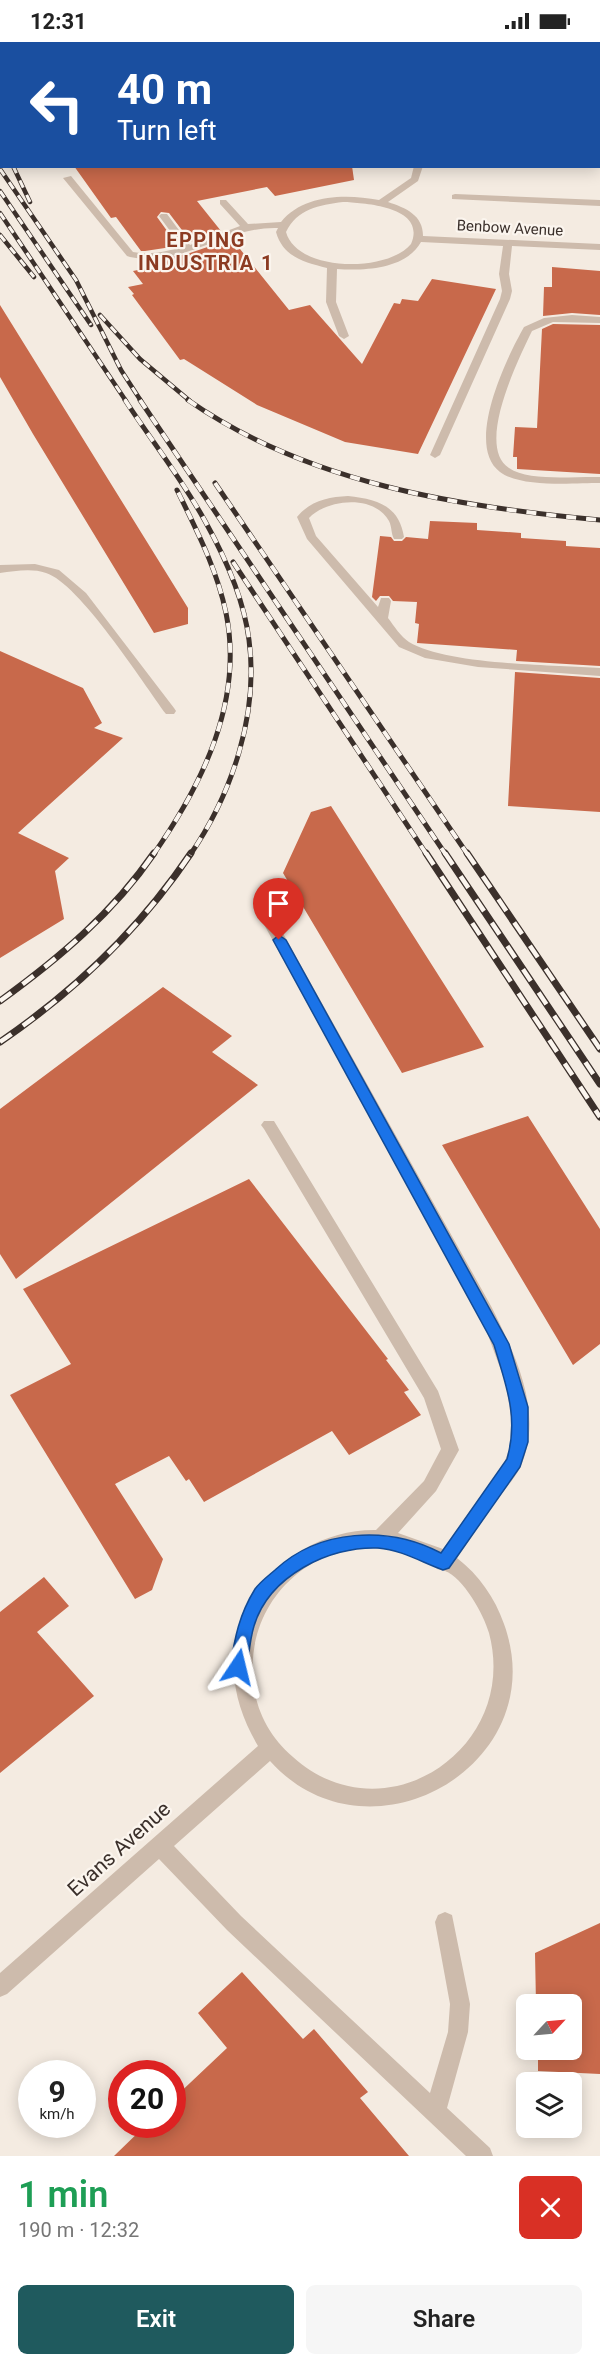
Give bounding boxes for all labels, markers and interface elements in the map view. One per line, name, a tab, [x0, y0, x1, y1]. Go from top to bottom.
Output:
text: 12:31	[30, 9, 87, 34]
text: 40 m	[117, 65, 212, 114]
icon: left	[18, 66, 96, 144]
text: Turn left	[117, 115, 217, 147]
street label: Benbow Avenue	[456, 216, 564, 240]
district label: EPPING INDUSTRIA 1	[138, 228, 274, 275]
pin	[253, 878, 304, 940]
icon: arrive	[262, 887, 295, 920]
position arrow	[206, 1635, 270, 1699]
street label: Evans Avenue	[63, 1797, 175, 1901]
north arrow	[516, 1994, 582, 2060]
map controls	[516, 1994, 582, 2138]
speed limit sign: 20	[108, 2060, 186, 2138]
button: layers	[516, 2072, 582, 2138]
text: 9	[48, 2074, 66, 2109]
text: km/h	[39, 2105, 75, 2123]
text: 1 min	[18, 2174, 108, 2216]
button: close	[519, 2176, 582, 2239]
text: 190 m · 12:32	[18, 2218, 139, 2242]
button: Exit	[18, 2285, 294, 2354]
button: Share	[306, 2285, 582, 2354]

